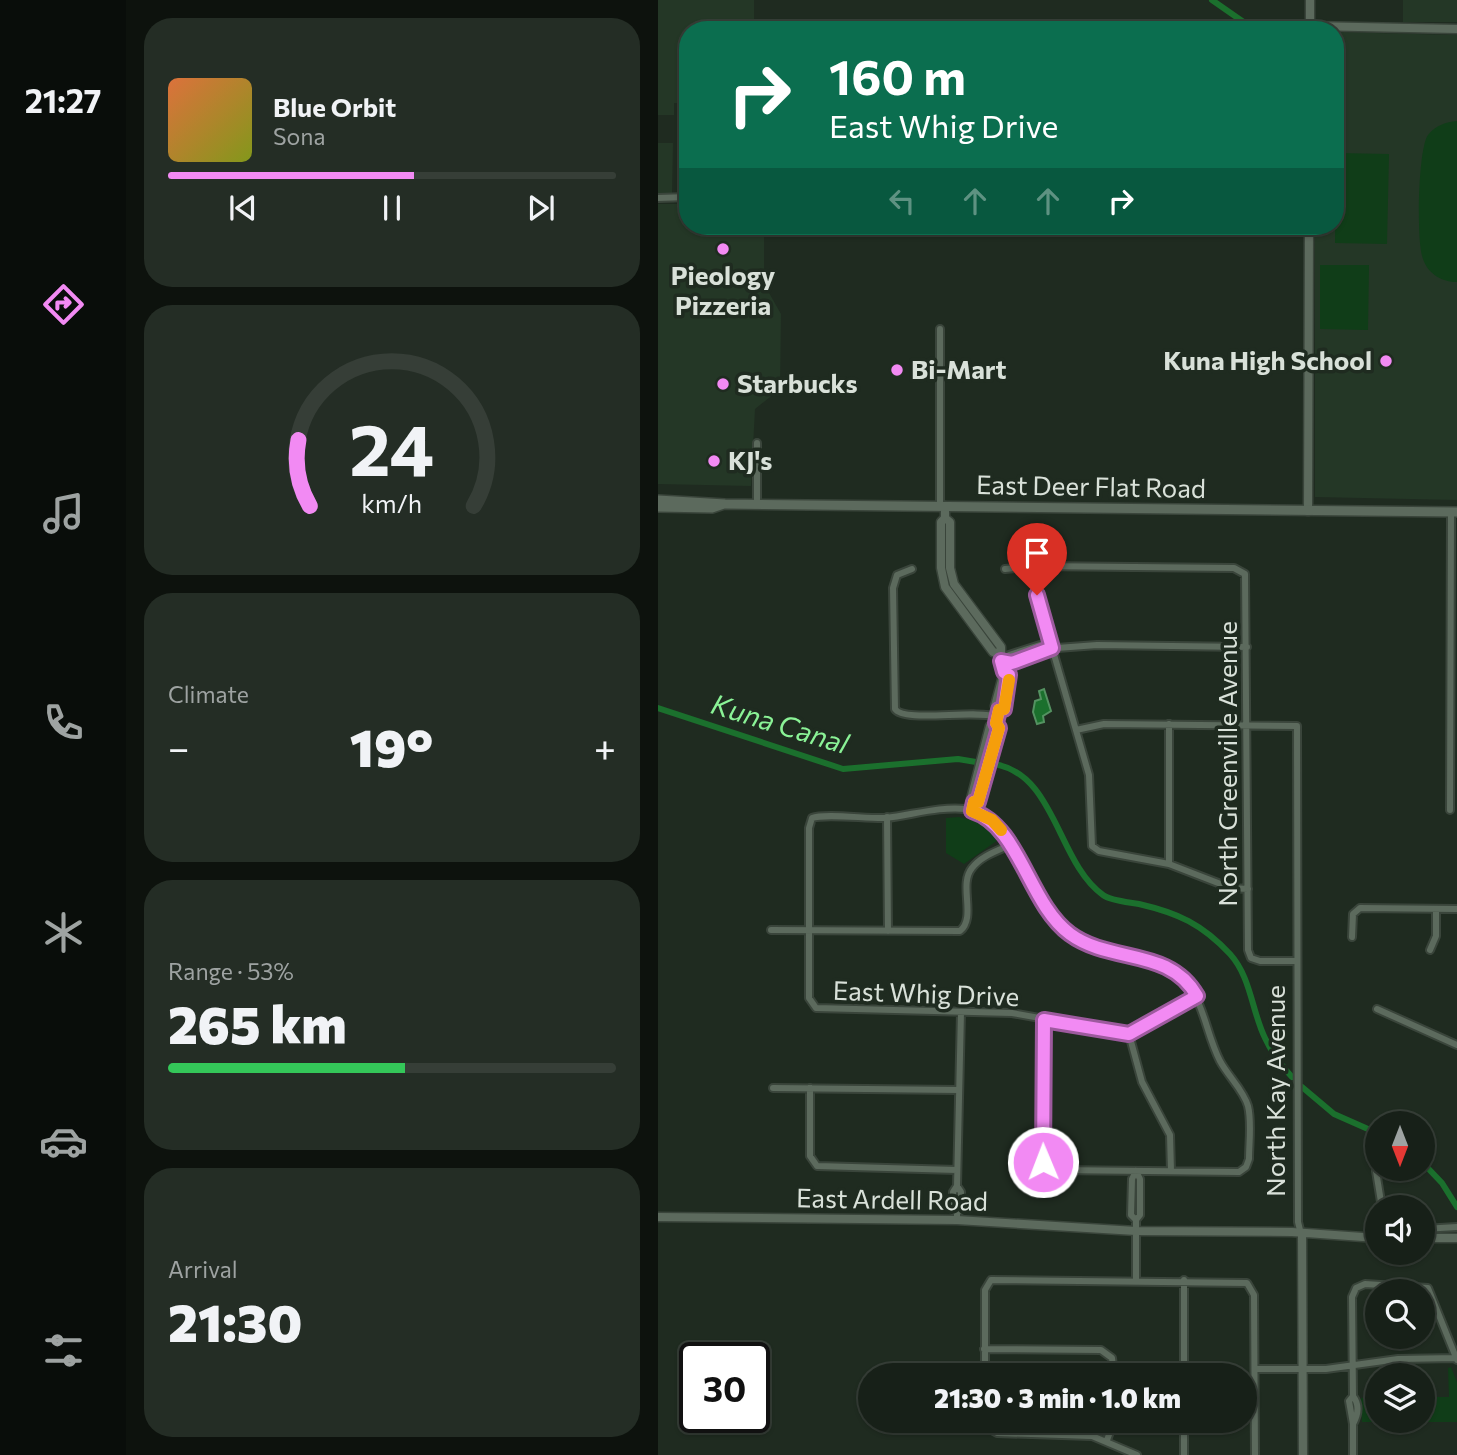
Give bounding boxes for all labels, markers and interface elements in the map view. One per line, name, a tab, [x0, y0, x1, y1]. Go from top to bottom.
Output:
text: 160 m	[829, 45, 966, 105]
icon: right	[714, 49, 805, 140]
text: 21:27	[25, 80, 101, 120]
text: Blue Orbit	[273, 91, 396, 122]
text: East Whig Drive	[829, 105, 1058, 145]
text: Sona	[273, 122, 325, 150]
icon: left	[883, 182, 921, 220]
icon: ahead	[956, 182, 994, 220]
icon: ahead	[1029, 182, 1067, 220]
icon: right	[1102, 182, 1140, 220]
icon: previous	[224, 189, 262, 227]
icon: pause	[373, 189, 411, 227]
icon: next	[522, 189, 560, 227]
marker: Pieology Pizzeria	[715, 241, 731, 257]
place label: Pieology Pizzeria	[671, 259, 775, 320]
icon: directions	[39, 280, 88, 329]
place label: Kuna High School	[1163, 344, 1372, 375]
place label: Bi-Mart	[911, 353, 1007, 384]
marker: Kuna High School	[1378, 353, 1394, 369]
marker: Bi-Mart	[889, 362, 905, 378]
place label: Starbucks	[737, 367, 858, 398]
marker: Starbucks	[715, 376, 731, 392]
text: 24	[349, 403, 435, 492]
place label: KJ's	[728, 444, 772, 475]
marker: KJ's	[706, 453, 722, 469]
street label: East Deer Flat Road	[976, 468, 1206, 503]
text: km/h	[362, 488, 422, 518]
icon: music	[39, 489, 88, 538]
pin	[1007, 523, 1067, 595]
icon: arrive	[1018, 534, 1056, 572]
street label: North Greenville Avenue	[1211, 621, 1242, 907]
text: Climate	[168, 680, 249, 708]
water label: Kuna Canal	[708, 686, 854, 760]
icon: phone	[39, 698, 88, 747]
text: 19°	[350, 714, 433, 778]
text: −	[168, 723, 190, 770]
text: +	[594, 723, 616, 770]
icon: climate	[39, 908, 88, 957]
text: Range · 53%	[168, 957, 294, 985]
street label: East Whig Drive	[832, 974, 1020, 1011]
street label: North Kay Avenue	[1259, 985, 1290, 1197]
text: 265 km	[168, 991, 347, 1055]
north arrow	[1365, 1111, 1435, 1181]
map controls	[1365, 1111, 1435, 1433]
icon: car	[39, 1117, 88, 1166]
position arrow	[1006, 1125, 1080, 1199]
street label: East Ardell Road	[796, 1181, 988, 1216]
button: sound	[1365, 1195, 1435, 1265]
text: Arrival	[168, 1255, 238, 1283]
button: search	[1365, 1279, 1435, 1349]
text: 21:30	[168, 1289, 302, 1353]
icon: filters	[39, 1326, 88, 1375]
speed limit sign: 30	[679, 1342, 770, 1433]
button: layers	[1365, 1363, 1435, 1433]
text: 21:30 · 3 min · 1.0 km	[934, 1382, 1181, 1413]

